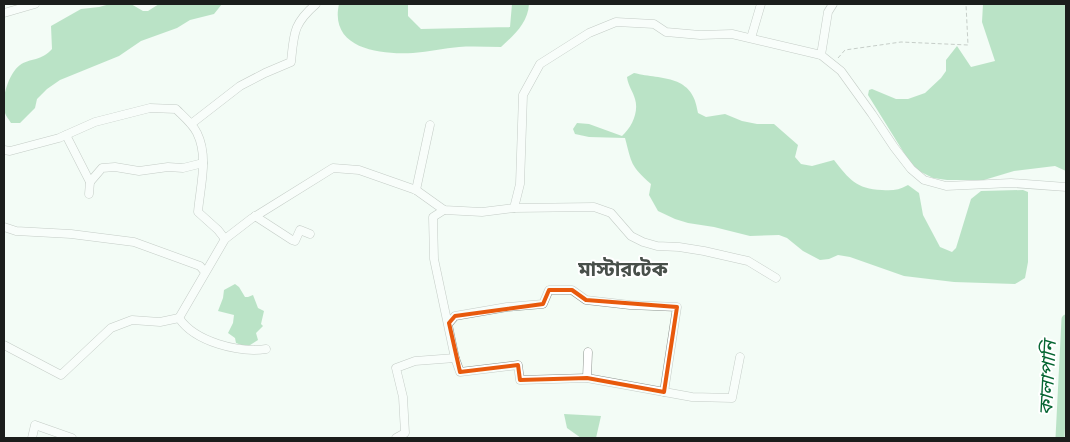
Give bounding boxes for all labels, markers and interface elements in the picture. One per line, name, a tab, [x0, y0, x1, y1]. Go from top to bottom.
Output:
district label: মাস্টারটেক	[577, 257, 669, 281]
water label: কালাপানি	[1034, 337, 1061, 416]

